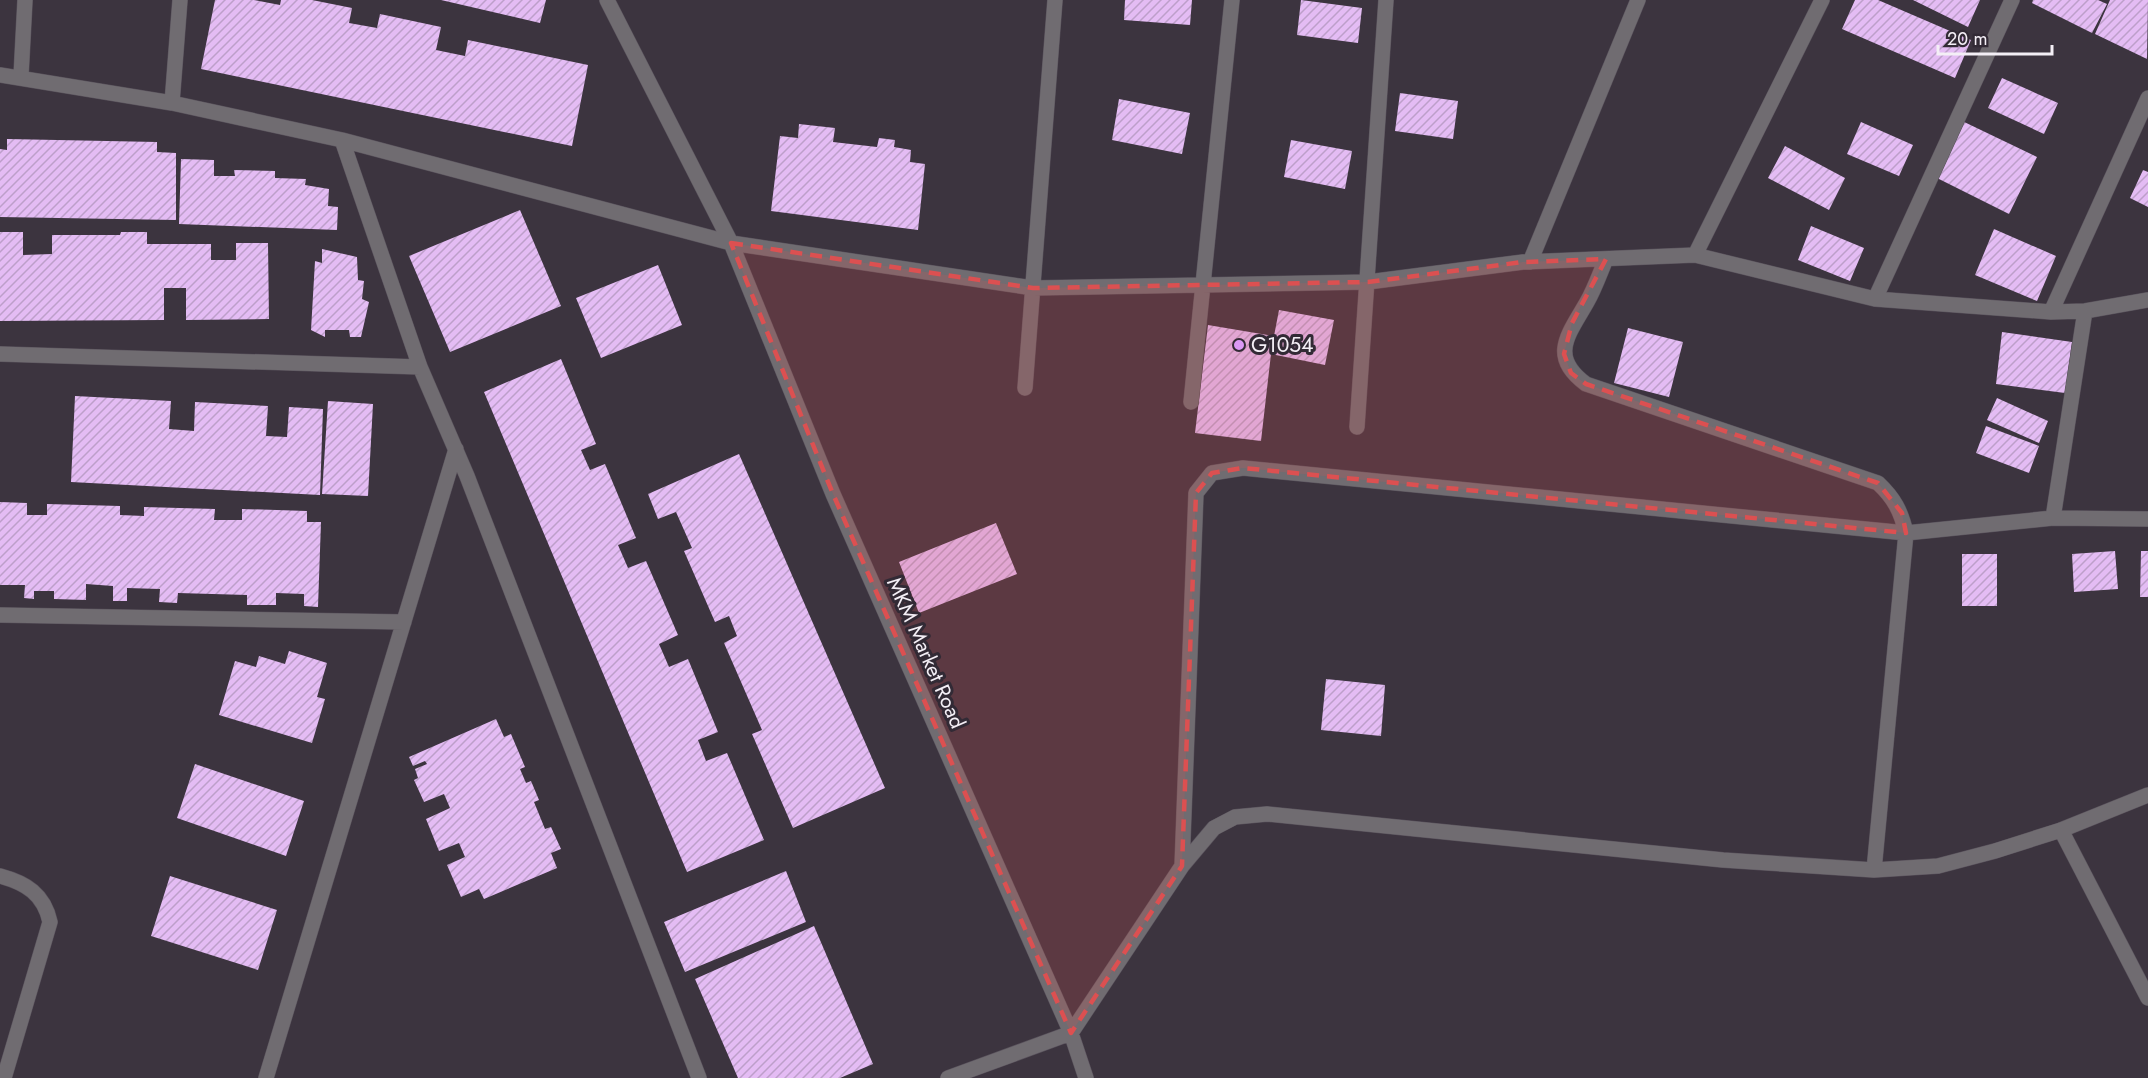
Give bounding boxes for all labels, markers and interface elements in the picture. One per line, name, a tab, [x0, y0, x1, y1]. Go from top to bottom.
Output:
scale bar	[1938, 18, 2052, 56]
text: 20 m	[1947, 26, 1987, 52]
place label: G1054	[1251, 330, 1313, 360]
marker: G1054	[1232, 338, 1246, 352]
street label: MKM Market Road	[879, 572, 973, 734]

